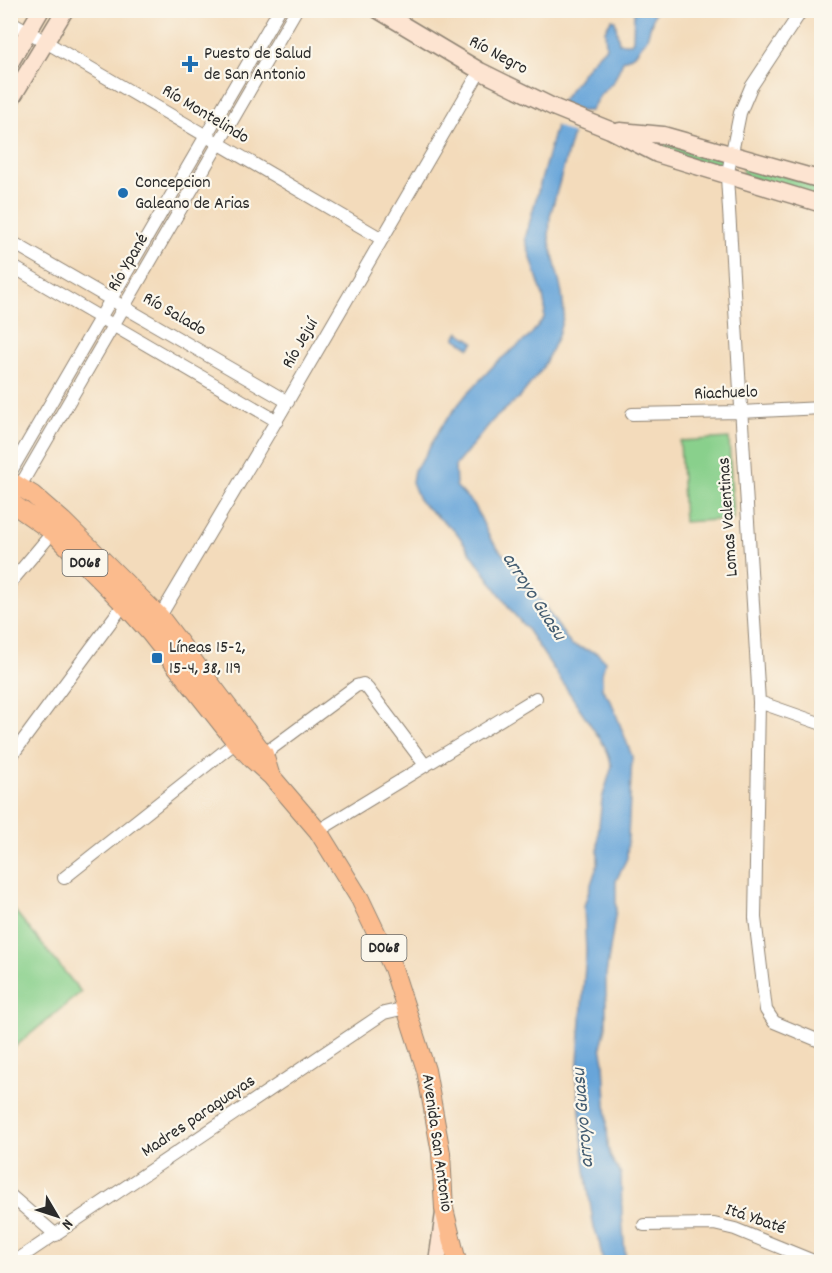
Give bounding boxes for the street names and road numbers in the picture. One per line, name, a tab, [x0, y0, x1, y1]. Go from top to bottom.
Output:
street label: Río Negro	[464, 30, 532, 82]
street label: Río Montelindo	[157, 79, 253, 151]
street label: Río Ypané	[102, 229, 156, 297]
street label: Río Salado	[138, 287, 210, 343]
street label: Río Jejuí	[277, 313, 326, 374]
street label: Riachuelo	[694, 380, 758, 408]
street label: Lomas Valentinas	[712, 456, 746, 578]
road number: D068	[62, 550, 107, 576]
road number: D068	[362, 935, 406, 961]
street label: Madres paraguayas	[137, 1069, 261, 1165]
street label: Avenida San Antonio	[414, 1072, 458, 1214]
street label: Itá Ybaté	[721, 1198, 789, 1242]

